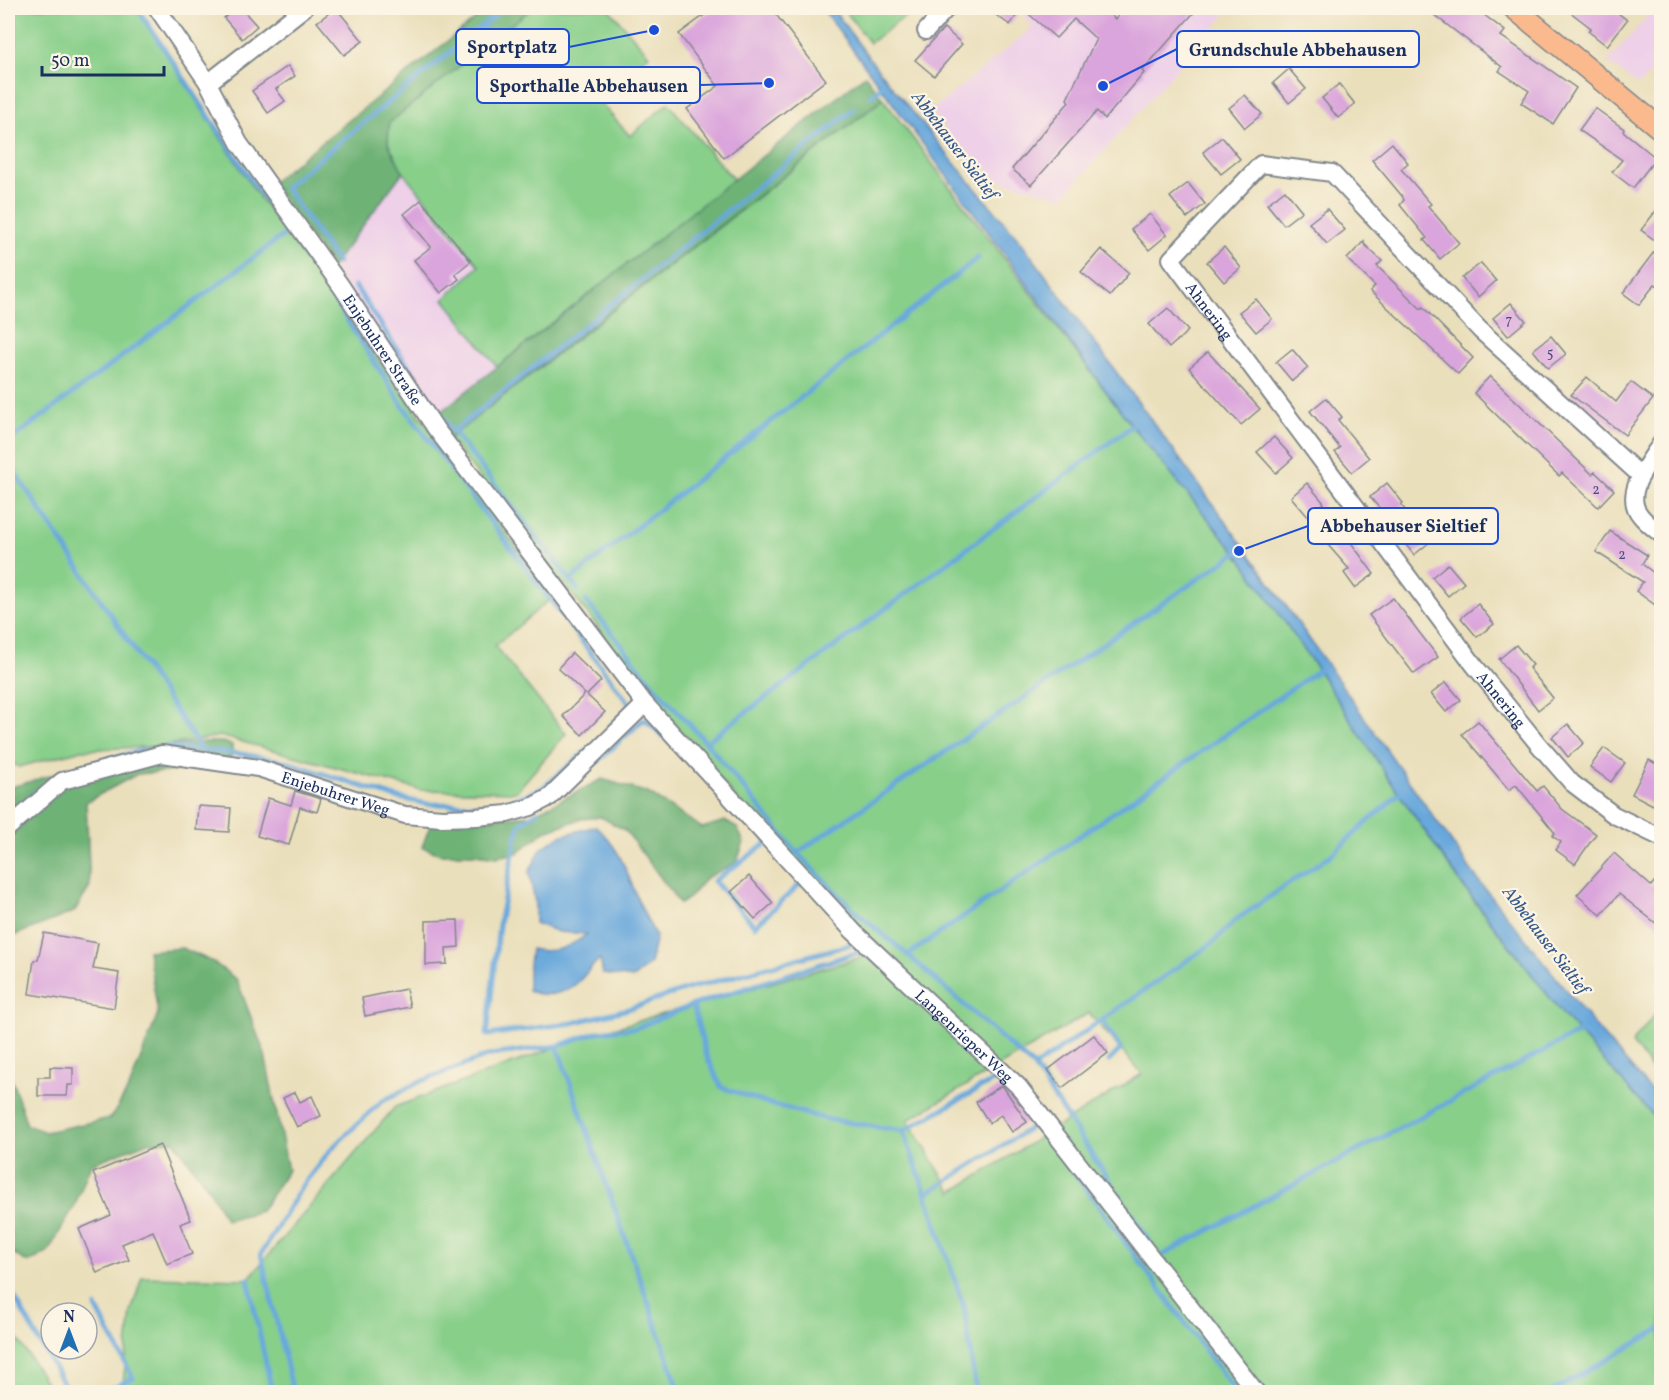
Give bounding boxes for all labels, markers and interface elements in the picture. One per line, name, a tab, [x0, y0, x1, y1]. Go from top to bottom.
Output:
callout: Sportplatz	[456, 29, 569, 65]
callout: Grundschule Abbehausen	[1177, 31, 1419, 67]
text: Sportplatz	[467, 36, 557, 61]
scale bar	[42, 39, 164, 77]
text: Grundschule Abbehausen	[1189, 39, 1407, 64]
text: 50 m	[51, 49, 90, 74]
callout: Sporthalle Abbehausen	[477, 67, 700, 103]
text: Sporthalle Abbehausen	[490, 75, 689, 100]
water label: Abbehauser Sieltief	[904, 86, 1005, 208]
street label: Ahnering	[1179, 278, 1237, 345]
street label: Enjebuhrer Straße	[337, 291, 426, 410]
house number: 7	[1506, 311, 1513, 330]
house number: 5	[1547, 344, 1553, 363]
house number: 2	[1592, 481, 1600, 500]
callout: Abbehauser Sieltief	[1308, 508, 1498, 544]
text: Abbehauser Sieltief	[1320, 515, 1488, 540]
house number: 2	[1618, 546, 1626, 565]
street label: Ahnering	[1470, 667, 1530, 733]
street label: Enjebuhrer Weg	[278, 767, 392, 823]
water label: Abbehauser Sieltief	[1495, 881, 1596, 1003]
street label: Langenrieper Weg	[909, 986, 1017, 1089]
north arrow	[39, 1301, 99, 1361]
text: N	[63, 1307, 75, 1329]

